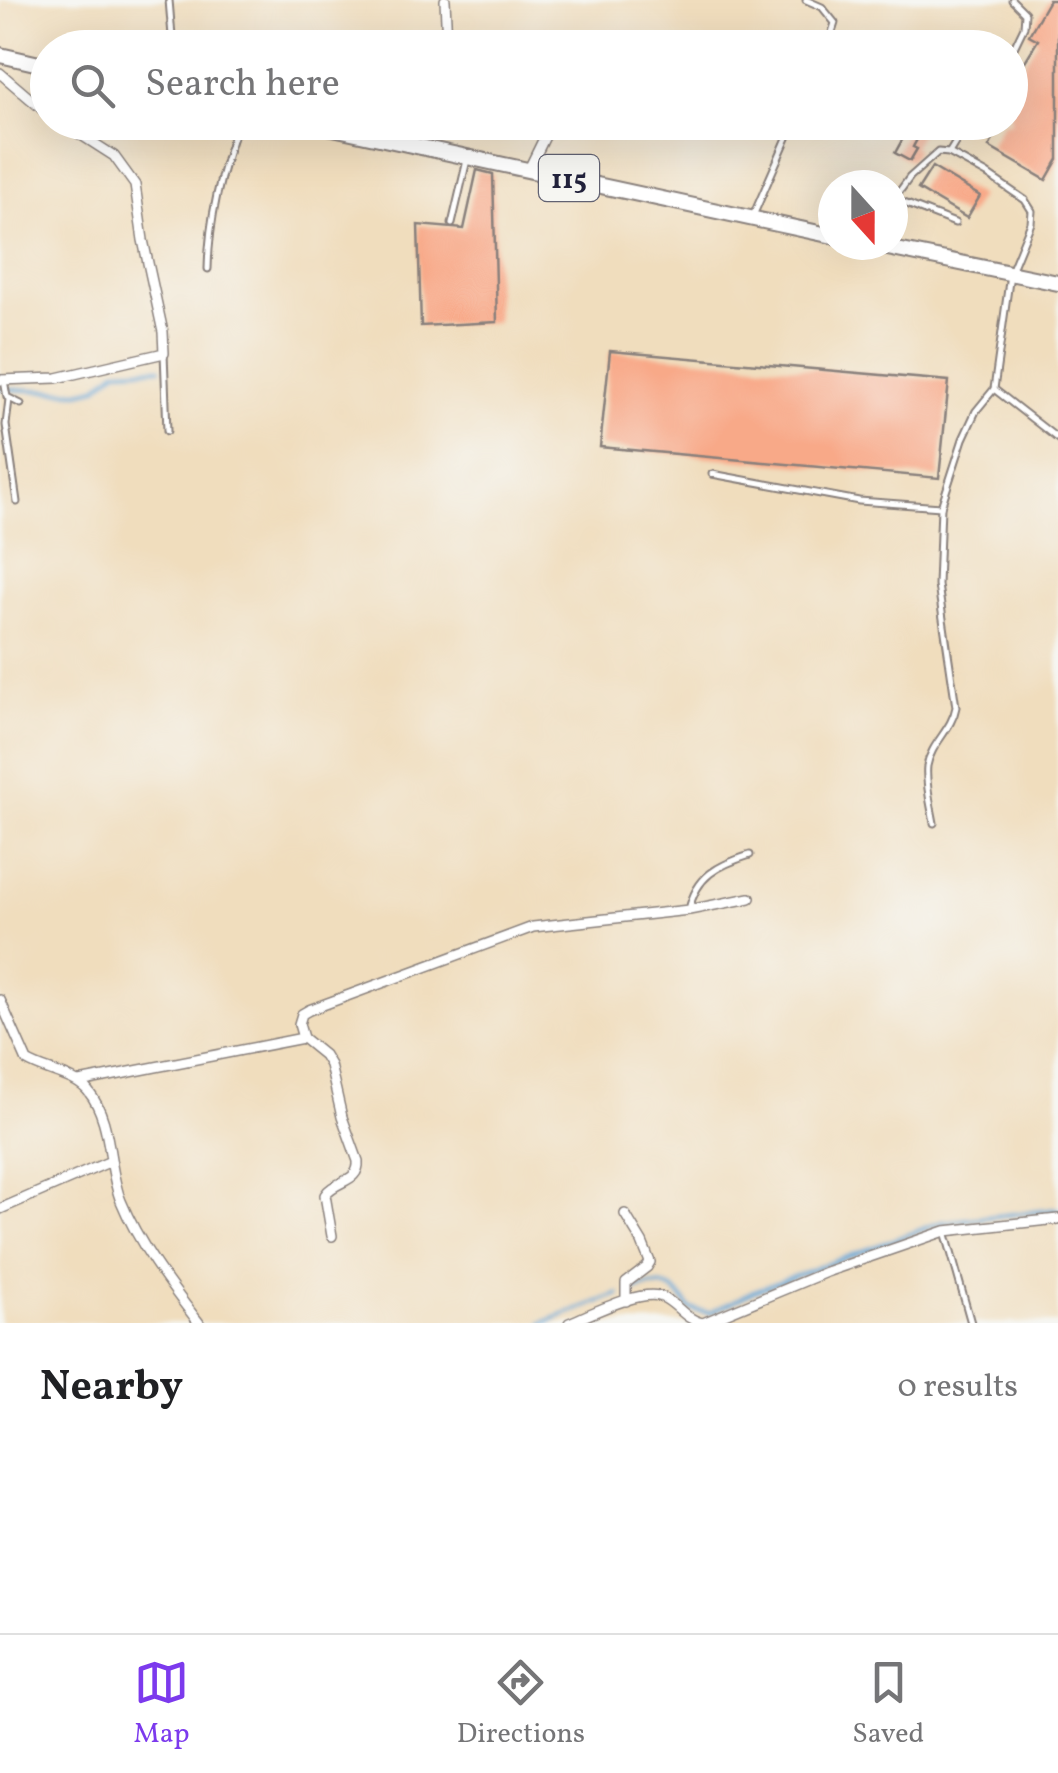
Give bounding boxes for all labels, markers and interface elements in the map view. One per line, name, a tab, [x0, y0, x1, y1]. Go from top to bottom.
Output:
search box	[30, 30, 1028, 140]
icon: search	[65, 58, 120, 113]
text: Search here	[145, 59, 340, 112]
road number: 115	[539, 155, 599, 201]
north arrow	[818, 170, 908, 260]
text: Nearby	[40, 1359, 183, 1418]
text: 0 results	[898, 1366, 1018, 1410]
tab: Map	[134, 1655, 190, 1754]
tab: Directions	[457, 1655, 585, 1754]
tab: Saved	[852, 1655, 924, 1754]

